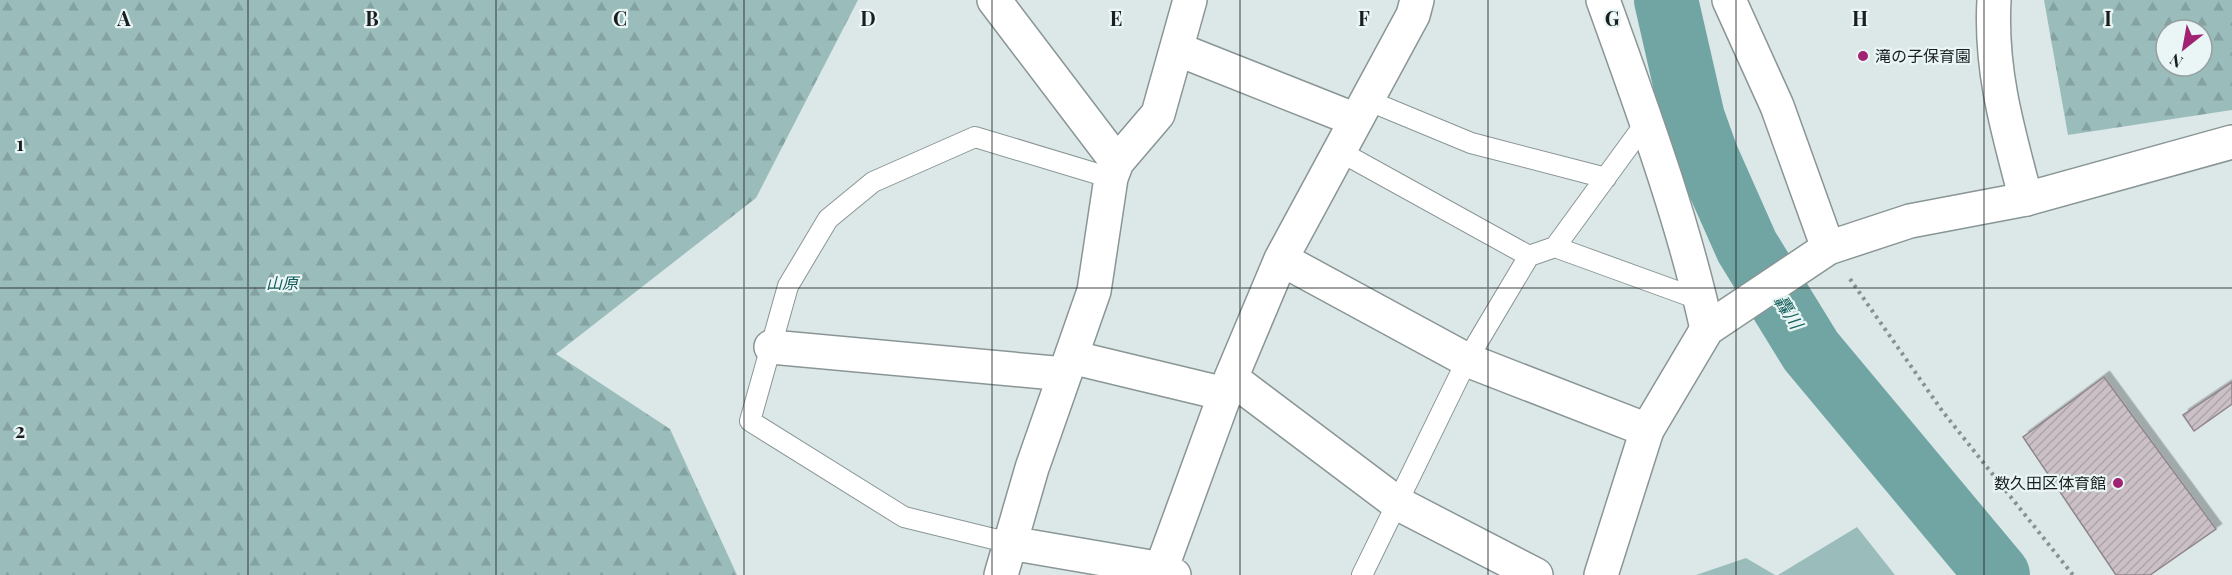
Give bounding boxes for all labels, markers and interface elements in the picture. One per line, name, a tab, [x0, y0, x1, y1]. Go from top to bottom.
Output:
text: A	[116, 4, 131, 31]
text: B	[365, 4, 379, 31]
text: C	[613, 4, 627, 31]
text: D	[860, 4, 876, 31]
text: E	[1110, 4, 1122, 31]
text: F	[1358, 4, 1370, 31]
text: G	[1605, 4, 1620, 31]
text: H	[1852, 4, 1868, 31]
text: I	[2104, 4, 2112, 31]
north arrow	[2154, 18, 2214, 78]
place label: 滝の子保育園	[1875, 45, 1971, 66]
marker: 滝の子保育園	[1856, 49, 1870, 63]
text: N	[2165, 49, 2186, 73]
text: 1	[16, 129, 24, 156]
park label: 山原	[266, 272, 301, 293]
water label: 轟川	[1769, 290, 1810, 335]
text: 2	[15, 416, 25, 443]
place label: 数久田区体育館	[1994, 472, 2106, 493]
marker: 数久田区体育館	[2111, 476, 2125, 490]

